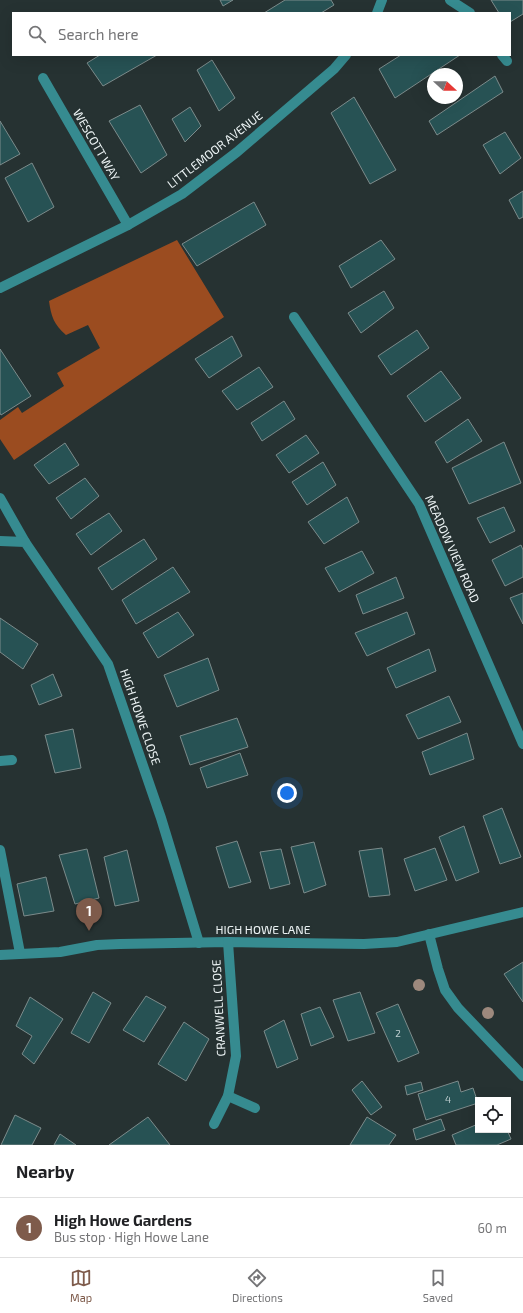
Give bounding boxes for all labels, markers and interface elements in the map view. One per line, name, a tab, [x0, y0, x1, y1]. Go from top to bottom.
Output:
search box	[12, 12, 511, 56]
icon: search	[26, 23, 48, 45]
text: Search here	[58, 25, 139, 43]
north arrow	[427, 68, 463, 104]
street label: WESCOTT WAY	[71, 106, 123, 183]
street label: LITTLEMOOR AVENUE	[164, 108, 265, 191]
street label: MEADOW VIEW ROAD	[423, 493, 483, 605]
street label: HIGH HOWE CLOSE	[118, 667, 164, 767]
your location	[277, 783, 297, 803]
pin: 1	[76, 898, 102, 931]
street label: HIGH HOWE LANE	[215, 922, 311, 936]
street label: CRANWELL CLOSE	[208, 959, 228, 1057]
house number: 2	[395, 1027, 401, 1039]
house number: 4	[445, 1093, 451, 1105]
map controls	[475, 1097, 511, 1133]
button: locate	[475, 1097, 511, 1133]
text: Nearby	[16, 1161, 74, 1181]
text: High Howe Gardens	[54, 1211, 192, 1229]
text: 1	[26, 1220, 32, 1236]
text: 60 m	[477, 1220, 507, 1236]
text: Bus stop · High Howe Lane	[54, 1229, 209, 1245]
tab: Map	[70, 1267, 92, 1304]
tab: Directions	[232, 1267, 283, 1304]
tab: Saved	[423, 1267, 453, 1304]

